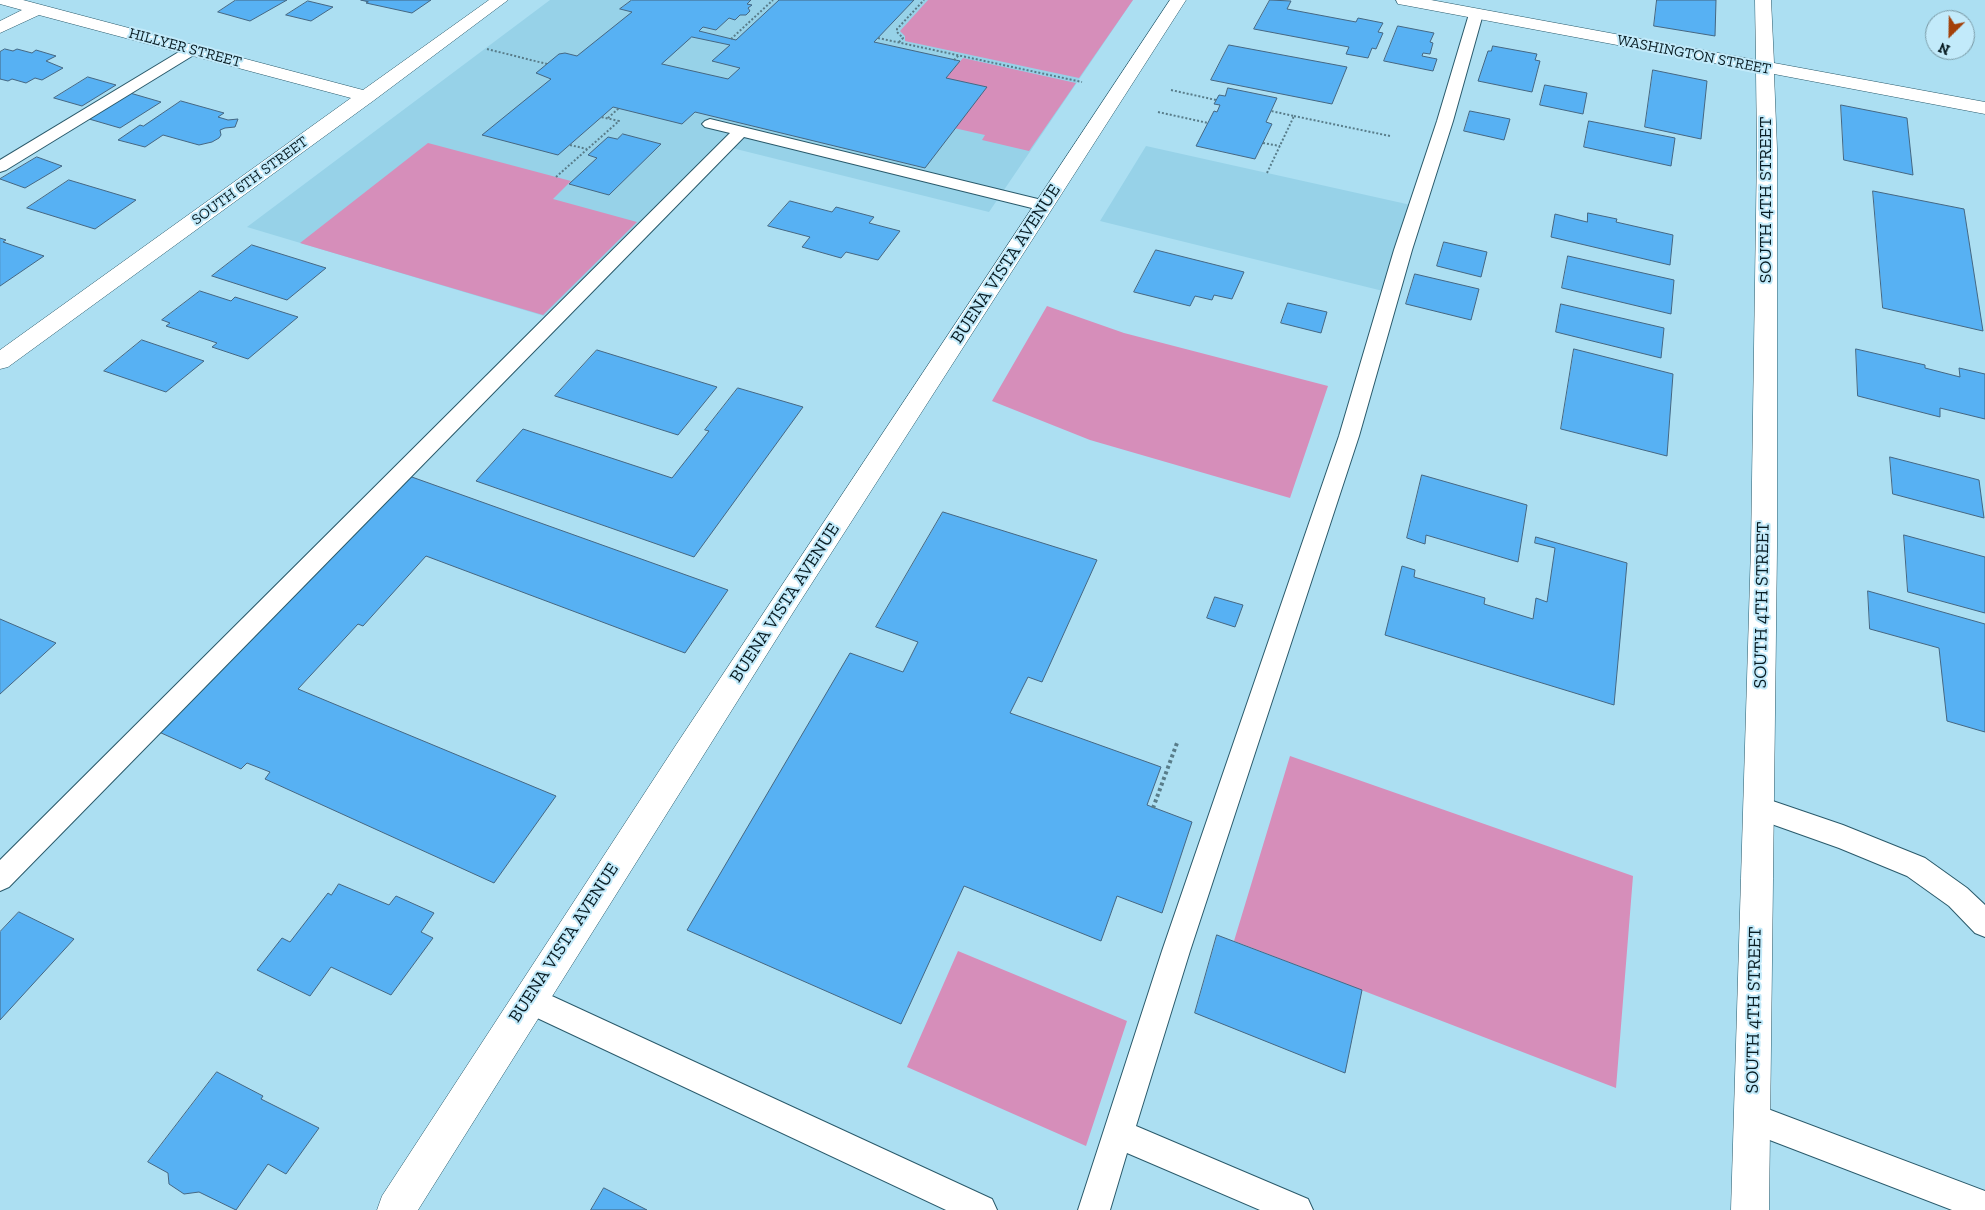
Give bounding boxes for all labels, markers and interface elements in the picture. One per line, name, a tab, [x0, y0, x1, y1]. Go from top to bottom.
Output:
north arrow	[1925, 10, 1975, 60]
street label: HILLYER STREET	[127, 24, 243, 72]
street label: WASHINGTON STREET	[1616, 31, 1772, 79]
text: N	[1936, 38, 1953, 58]
street label: SOUTH 4TH STREET	[1755, 117, 1777, 283]
street label: SOUTH 6TH STREET	[188, 133, 312, 229]
street label: BUENA VISTA AVENUE	[946, 180, 1066, 348]
street label: BUENA VISTA AVENUE	[725, 519, 845, 687]
street label: SOUTH 4TH STREET	[1750, 521, 1774, 689]
street label: BUENA VISTA AVENUE	[504, 859, 624, 1027]
street label: SOUTH 4TH STREET	[1742, 926, 1766, 1094]

